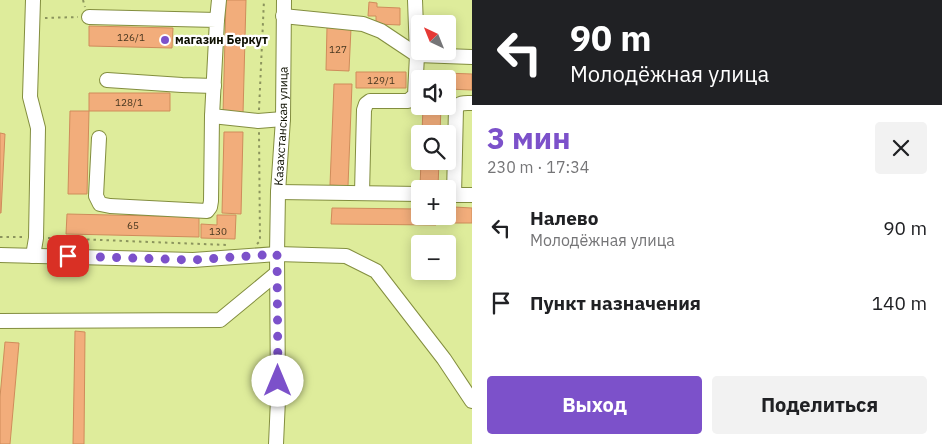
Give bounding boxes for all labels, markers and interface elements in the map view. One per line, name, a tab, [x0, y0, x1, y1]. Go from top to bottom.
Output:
north arrow	[411, 15, 456, 60]
map controls	[411, 15, 456, 280]
text: 90 m	[570, 15, 652, 61]
icon: left	[487, 20, 552, 85]
house number: 126/1	[117, 31, 145, 44]
place label: магазин Беркут	[175, 32, 268, 47]
marker: магазин Беркут	[159, 34, 171, 46]
house number: 127	[329, 43, 347, 56]
text: Молодёжная улица	[570, 59, 769, 88]
street label: Казахстанская улица	[270, 66, 290, 186]
button: sound	[411, 70, 456, 115]
house number: 129/1	[367, 74, 395, 87]
house number: 128/1	[115, 96, 143, 109]
text: 3 мин	[487, 118, 571, 157]
button: close	[875, 122, 927, 174]
button: search	[411, 125, 456, 170]
text: 230 m · 17:34	[487, 157, 589, 177]
button: +	[411, 180, 456, 225]
text: Налево	[530, 206, 599, 230]
icon: left	[487, 214, 515, 242]
text: 90 m	[883, 216, 927, 240]
house number: 65	[127, 219, 139, 232]
house number: 130	[209, 225, 227, 238]
text: Молодёжная улица	[530, 230, 675, 250]
pin	[47, 235, 89, 277]
button: −	[411, 235, 456, 280]
icon: arrive	[54, 242, 82, 270]
icon: arrive	[487, 289, 515, 317]
text: Пункт назначения	[530, 291, 701, 315]
text: 140 m	[872, 291, 927, 315]
position arrow	[251, 354, 303, 406]
button: Выход	[487, 376, 702, 434]
button: Поделиться	[712, 376, 927, 434]

